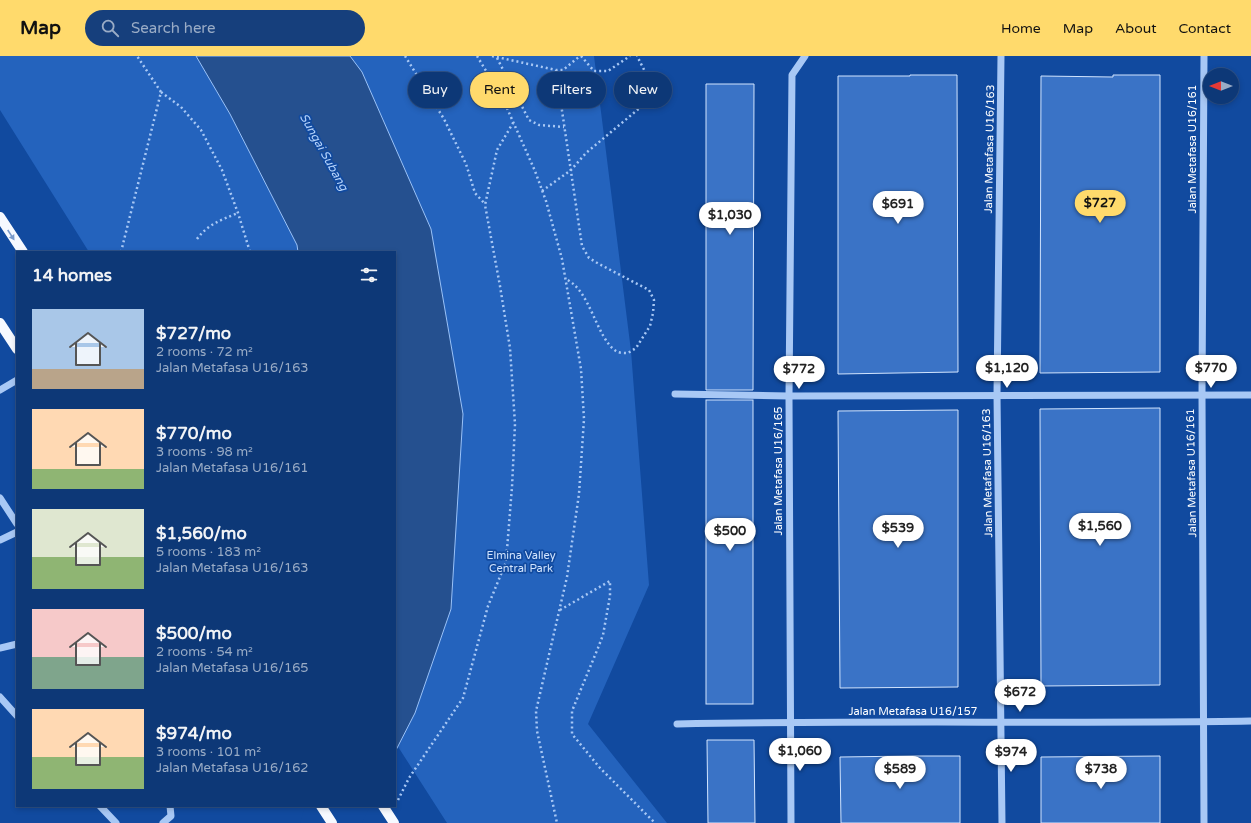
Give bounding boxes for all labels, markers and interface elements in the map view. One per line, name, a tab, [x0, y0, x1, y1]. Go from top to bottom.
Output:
search box	[85, 10, 365, 46]
text: Map	[20, 17, 61, 39]
icon: search	[99, 17, 121, 39]
text: Search here	[131, 19, 215, 37]
text: Home	[1001, 20, 1041, 37]
text: Map	[1063, 20, 1093, 37]
text: About	[1115, 20, 1157, 37]
text: Contact	[1179, 20, 1231, 37]
north arrow	[1203, 68, 1239, 104]
map controls	[1203, 68, 1239, 104]
chip: Buy	[408, 72, 462, 108]
chip: Rent	[470, 72, 529, 108]
chip: Filters	[537, 72, 606, 108]
chip: New	[614, 72, 672, 108]
street label: Jalan Metafasa U16/163	[982, 84, 997, 214]
street label: Jalan Metafasa U16/161	[1186, 84, 1199, 214]
water label: Sungai Subang	[297, 111, 352, 194]
pin: $727	[1076, 190, 1124, 224]
pin: $691	[874, 191, 922, 225]
text: $727	[1084, 195, 1116, 211]
text: $691	[882, 196, 914, 212]
pin: $1,030	[697, 202, 763, 236]
text: $1,030	[708, 207, 752, 223]
one-way arrow	[7, 229, 15, 240]
icon: filters	[358, 264, 380, 286]
text: 14 homes	[32, 265, 112, 286]
text: $727/mo	[156, 323, 231, 344]
icon: home	[64, 325, 112, 373]
text: 2 rooms · 72 m²	[156, 344, 253, 360]
pin: $1,120	[974, 355, 1040, 389]
pin: $770	[1187, 355, 1235, 389]
pin: $772	[775, 356, 823, 390]
text: Jalan Metafasa U16/163	[156, 360, 308, 376]
text: $1,120	[985, 360, 1029, 376]
text: $770	[1195, 360, 1227, 376]
text: $772	[783, 361, 815, 377]
street label: Jalan Metafasa U16/165	[772, 406, 785, 536]
street label: Jalan Metafasa U16/163	[980, 408, 995, 538]
street label: Jalan Metafasa U16/161	[1184, 408, 1199, 538]
text: $770/mo	[156, 423, 232, 444]
icon: home	[64, 425, 112, 473]
text: 3 rooms · 98 m²	[156, 444, 253, 460]
text: Jalan Metafasa U16/161	[156, 460, 308, 476]
pin: $1,560	[1067, 513, 1133, 547]
pin: $539	[874, 515, 922, 549]
pin: $500	[706, 518, 754, 552]
text: $1,560	[1078, 518, 1122, 534]
text: $539	[882, 520, 914, 536]
text: $1,560/mo	[156, 523, 247, 544]
text: $500	[714, 523, 746, 539]
icon: home	[64, 525, 112, 573]
text: 5 rooms · 183 m²	[156, 544, 261, 560]
park label: Elmina Valley Central Park	[486, 549, 556, 575]
text: Jalan Metafasa U16/163	[156, 560, 308, 576]
text: $500/mo	[156, 623, 232, 644]
icon: home	[64, 625, 112, 673]
text: 2 rooms · 54 m²	[156, 644, 253, 660]
text: Jalan Metafasa U16/165	[156, 660, 308, 676]
pin: $672	[996, 679, 1044, 713]
text: $672	[1004, 684, 1036, 700]
street label: Jalan Metafasa U16/157	[848, 705, 978, 718]
text: $974/mo	[156, 723, 232, 744]
icon: home	[64, 725, 112, 773]
pin: $1,060	[767, 738, 833, 772]
pin: $974	[987, 739, 1035, 773]
text: $1,060	[778, 743, 822, 759]
text: 3 rooms · 101 m²	[156, 744, 261, 760]
text: $974	[995, 744, 1027, 760]
pin: $589	[876, 756, 924, 790]
pin: $738	[1077, 756, 1125, 790]
text: Jalan Metafasa U16/162	[156, 760, 308, 776]
text: $589	[884, 761, 916, 777]
text: $738	[1085, 761, 1117, 777]

